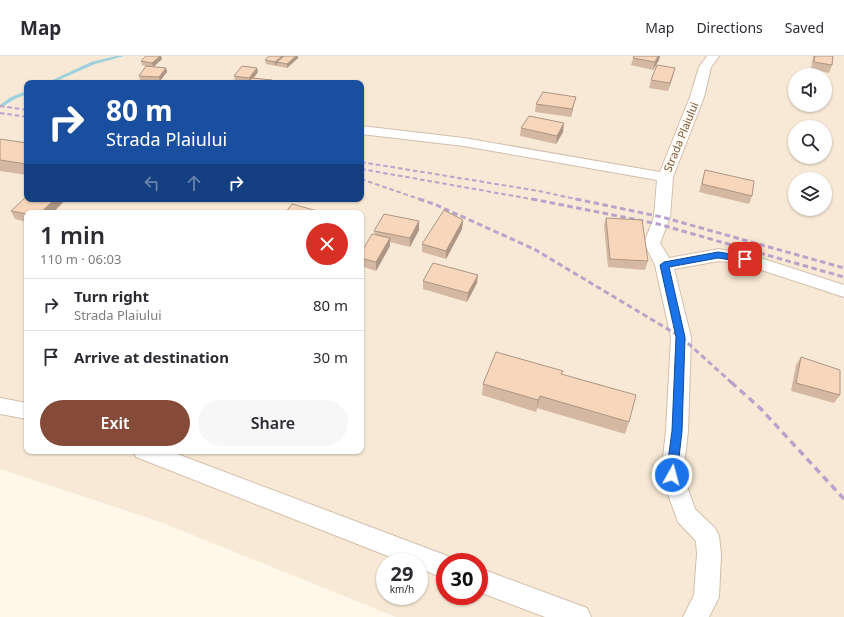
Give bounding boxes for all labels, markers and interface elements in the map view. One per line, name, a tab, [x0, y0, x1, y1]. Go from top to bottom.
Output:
text: Map	[20, 15, 61, 41]
text: Map	[645, 18, 674, 37]
text: Directions	[696, 18, 763, 37]
text: Saved	[785, 18, 824, 37]
map controls	[788, 68, 832, 216]
button: sound	[788, 68, 832, 112]
text: 80 m	[106, 91, 173, 129]
icon: right	[40, 96, 92, 148]
street label: Strada Plaiului	[660, 100, 701, 174]
button: search	[788, 120, 832, 164]
text: Strada Plaiului	[106, 127, 227, 151]
icon: left	[141, 172, 163, 194]
icon: ahead	[183, 172, 205, 194]
icon: right	[225, 172, 247, 194]
button: layers	[788, 172, 832, 216]
text: 1 min	[40, 218, 105, 251]
button: close	[306, 223, 348, 265]
pin	[728, 242, 762, 276]
icon: arrive	[734, 248, 756, 270]
text: 110 m · 06:03	[40, 250, 121, 268]
text: Turn right	[74, 286, 149, 306]
icon: right	[40, 294, 62, 316]
text: 80 m	[313, 295, 348, 315]
text: Strada Plaiului	[74, 306, 162, 324]
icon: arrive	[40, 346, 62, 368]
text: Arrive at destination	[74, 347, 229, 367]
text: 30 m	[313, 347, 348, 367]
button: Exit	[40, 400, 190, 446]
button: Share	[198, 400, 348, 446]
position arrow	[651, 454, 693, 496]
speed limit sign: 30	[436, 553, 488, 605]
text: 29	[391, 560, 413, 587]
text: km/h	[390, 582, 414, 596]

